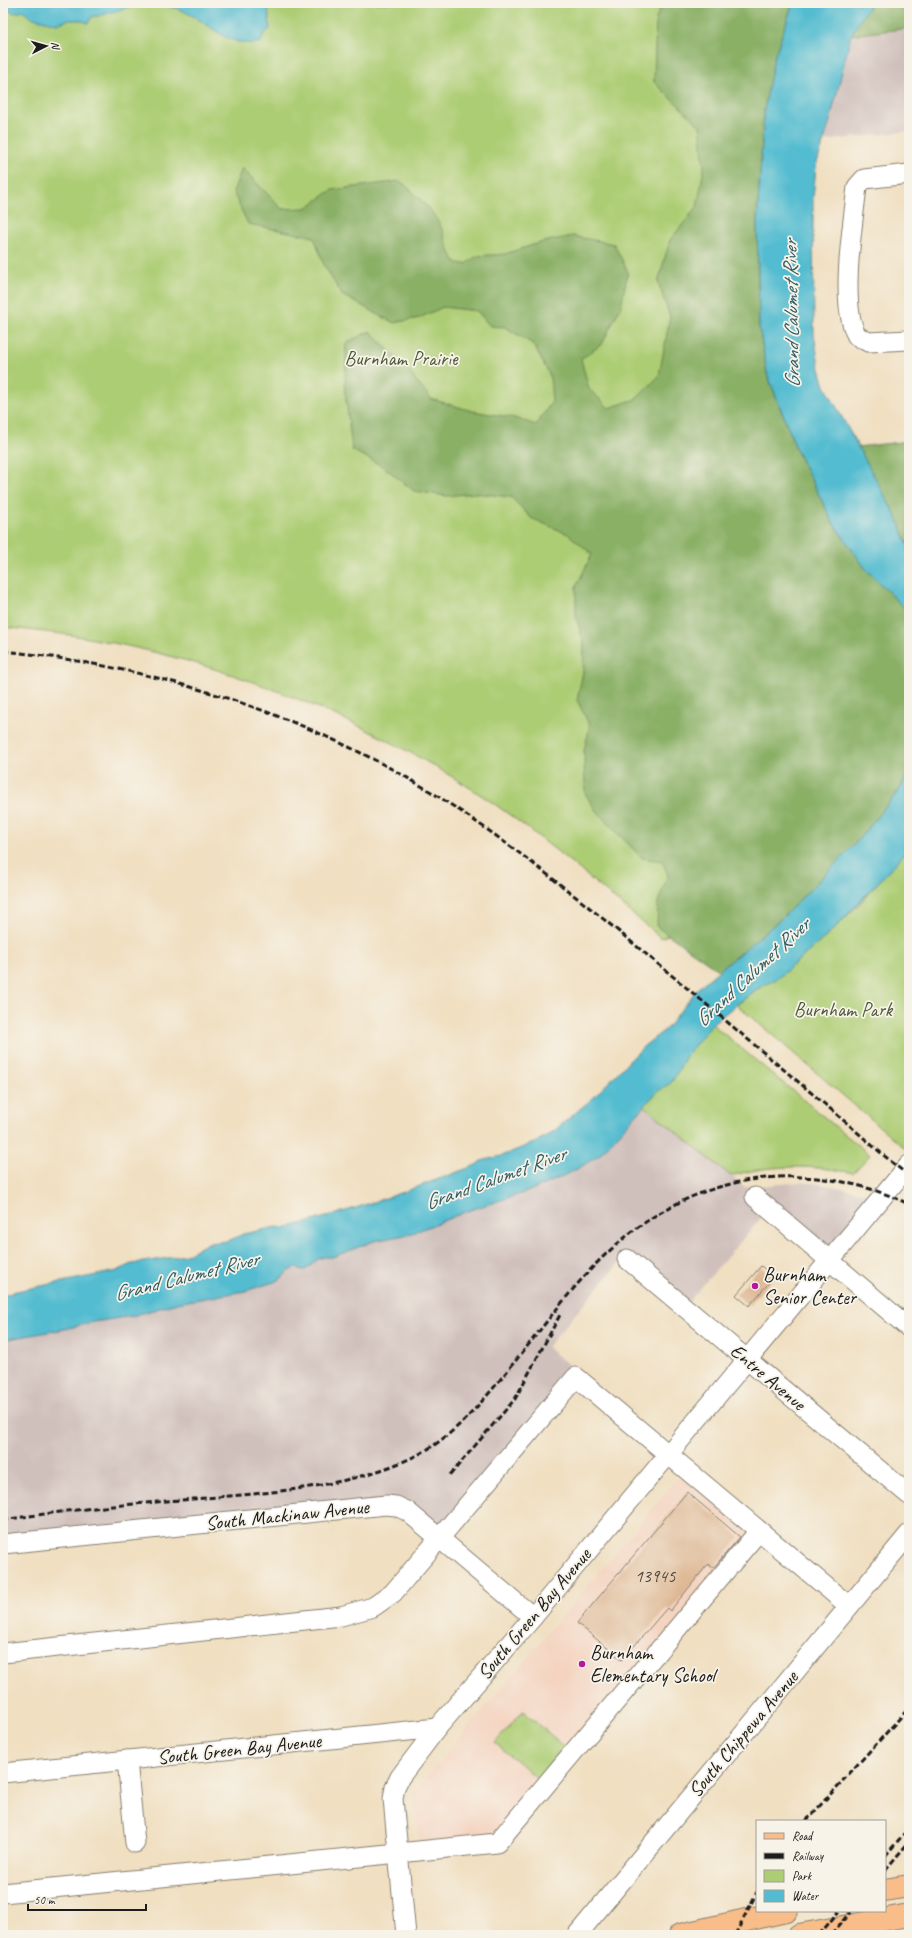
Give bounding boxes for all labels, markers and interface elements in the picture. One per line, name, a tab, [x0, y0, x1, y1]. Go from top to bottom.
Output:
north arrow	[26, 26, 66, 66]
text: N	[49, 41, 63, 51]
water label: Grand Calumet River	[777, 236, 805, 388]
park label: Burnham Prairie	[345, 346, 459, 371]
water label: Grand Calumet River	[689, 910, 817, 1032]
park label: Burnham Park	[794, 997, 894, 1022]
water label: Grand Calumet River	[421, 1139, 572, 1215]
water label: Grand Calumet River	[111, 1245, 264, 1306]
place label: Burnham Senior Center	[763, 1262, 858, 1310]
marker: Burnham Senior Center	[750, 1281, 760, 1291]
street label: Entre Avenue	[725, 1338, 812, 1417]
street label: South Mackinaw Avenue	[204, 1494, 371, 1536]
street label: South Green Bay Avenue	[472, 1542, 597, 1685]
house number: 13945	[635, 1565, 676, 1587]
place label: Burnham Elementary School	[590, 1640, 718, 1688]
marker: Burnham Elementary School	[577, 1659, 587, 1669]
street label: South Chippewa Avenue	[683, 1664, 804, 1802]
street label: South Green Bay Avenue	[156, 1728, 323, 1770]
legend	[756, 1820, 886, 1912]
text: Road	[792, 1828, 814, 1844]
text: Railway	[792, 1848, 824, 1864]
text: Park	[792, 1868, 813, 1884]
scale bar	[28, 1886, 146, 1912]
text: Water	[792, 1888, 820, 1904]
text: 50 m	[34, 1892, 56, 1908]

